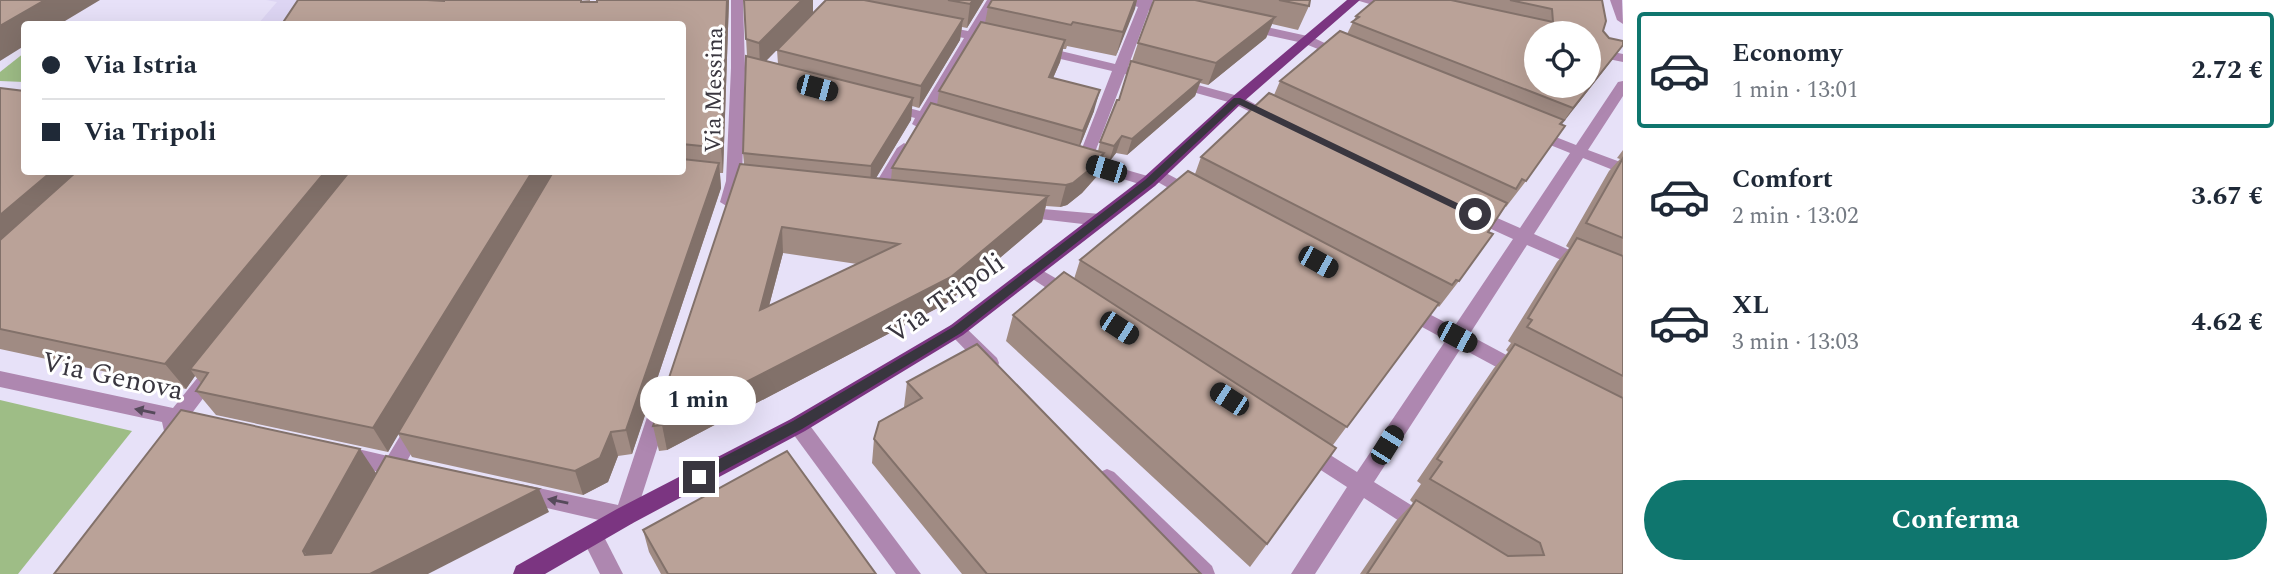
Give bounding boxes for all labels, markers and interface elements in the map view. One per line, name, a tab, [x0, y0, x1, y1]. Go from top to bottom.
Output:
map controls	[1524, 21, 1601, 98]
button: locate	[1524, 21, 1601, 98]
street label: Via Messina	[696, 27, 733, 153]
text: Economy	[1732, 33, 1842, 73]
icon: car	[1648, 39, 1711, 102]
text: Via Istria	[84, 45, 197, 85]
text: 2.72 €	[2191, 50, 2263, 90]
car	[794, 72, 841, 104]
text: 1 min · 13:01	[1732, 73, 1859, 108]
text: Via Tripoli	[84, 112, 216, 152]
car	[1083, 153, 1130, 185]
text: Comfort	[1732, 159, 1833, 199]
icon: car	[1648, 165, 1711, 228]
text: 3.67 €	[2191, 176, 2263, 216]
route start	[1459, 198, 1491, 230]
text: 2 min · 13:02	[1732, 199, 1859, 234]
street label: Via Tripoli	[878, 242, 1014, 355]
car	[1295, 243, 1342, 281]
text: XL	[1732, 285, 1769, 325]
icon: car	[1648, 291, 1711, 354]
text: 4.62 €	[2191, 302, 2263, 342]
car	[1096, 308, 1143, 348]
car	[1434, 318, 1481, 356]
text: 3 min · 13:03	[1732, 325, 1859, 360]
street label: Via Genova	[38, 340, 188, 413]
callout: 1 min	[641, 376, 757, 424]
car	[1206, 379, 1253, 419]
text: 1 min	[667, 383, 729, 418]
one-way arrow	[134, 405, 156, 416]
car	[1367, 422, 1408, 468]
route end	[683, 461, 715, 493]
button: Conferma	[1644, 480, 2267, 560]
one-way arrow	[547, 496, 569, 507]

